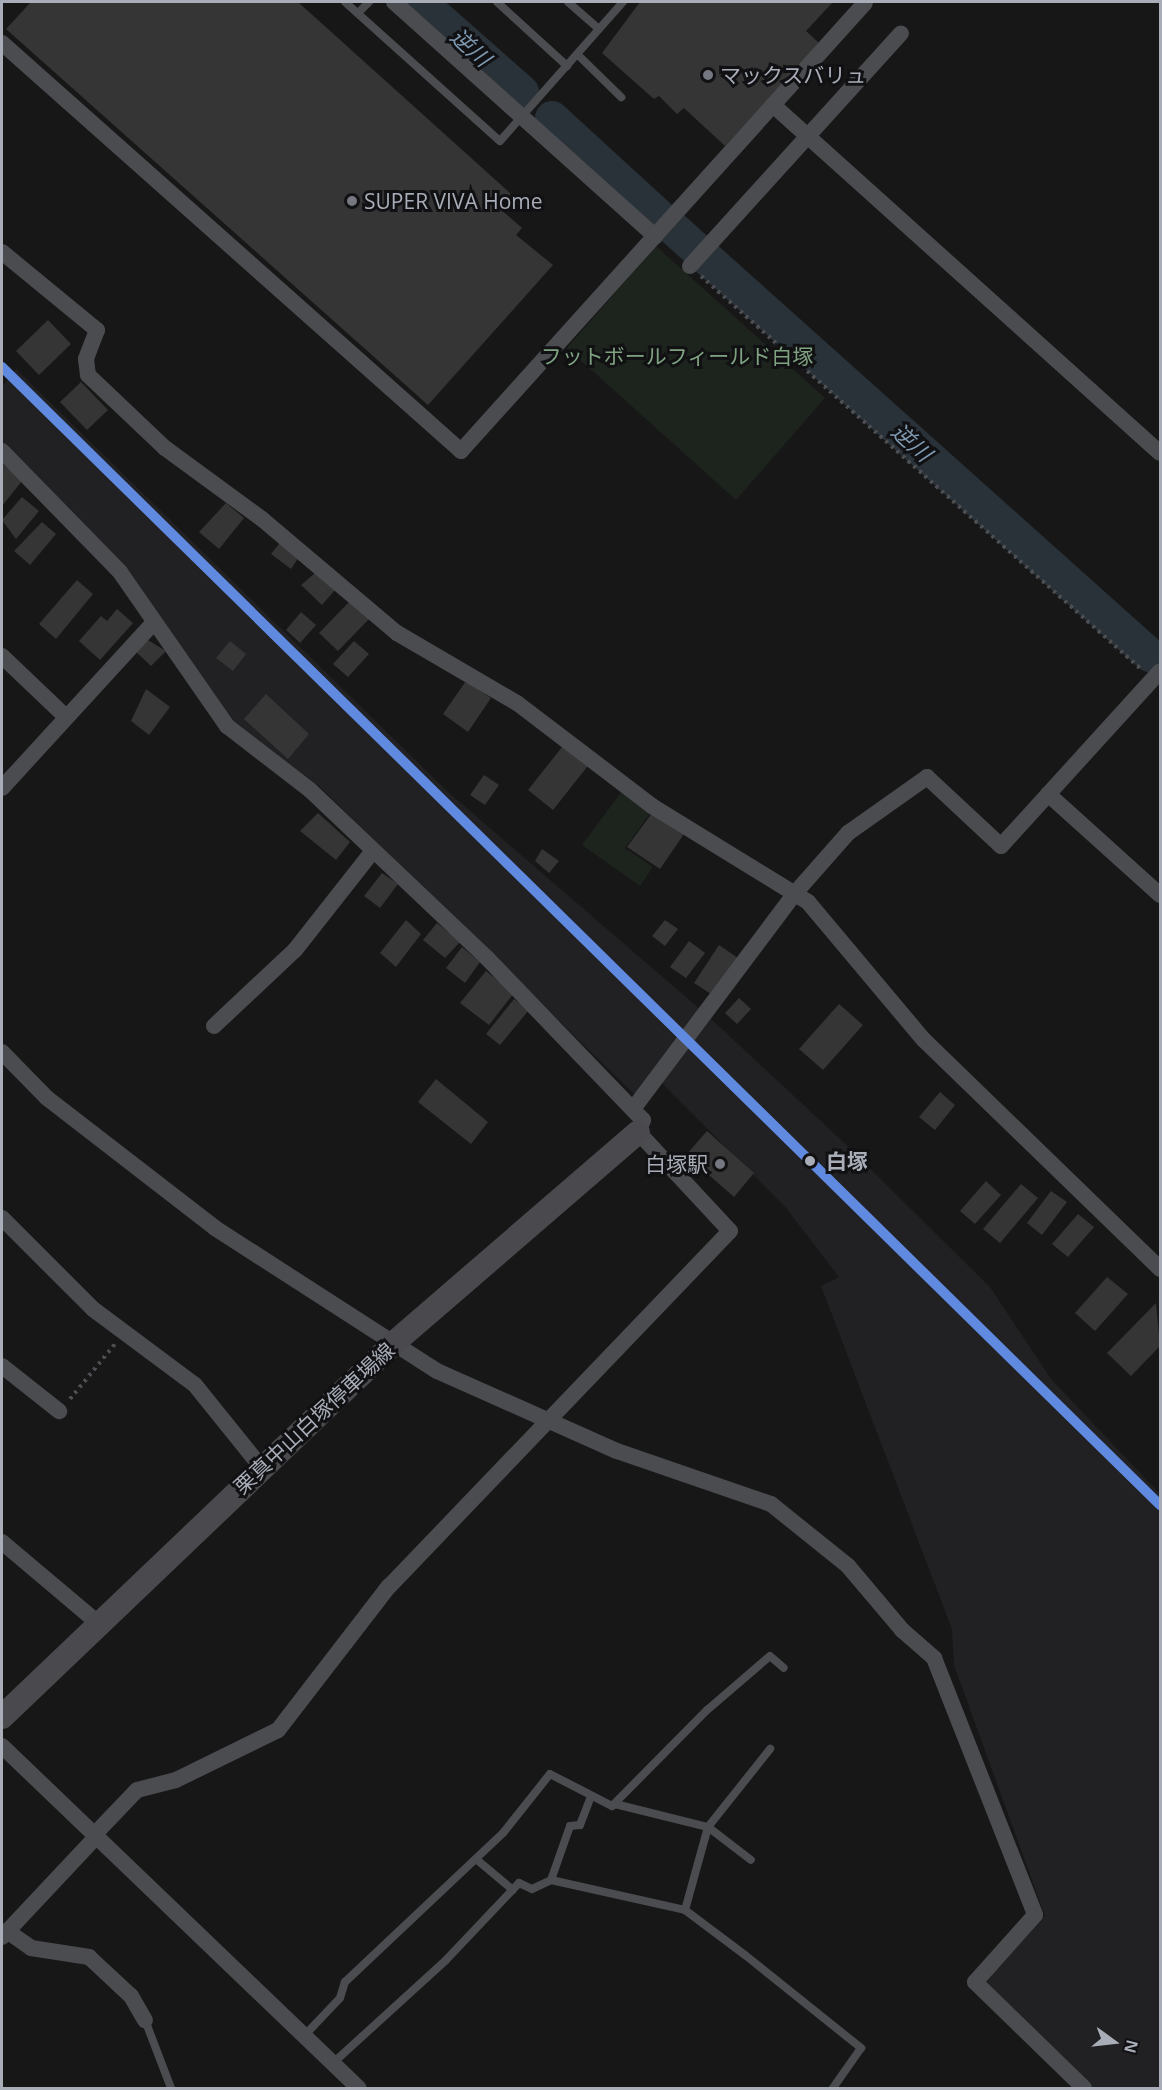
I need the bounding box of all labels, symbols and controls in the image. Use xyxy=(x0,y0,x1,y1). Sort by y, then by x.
water label: 逆川 xyxy=(446,22,496,72)
place label: マックスバリュ xyxy=(720,62,867,88)
marker: マックスバリュ xyxy=(701,68,715,82)
place label: SUPER VIVA Home xyxy=(364,188,543,214)
marker: SUPER VIVA Home xyxy=(345,194,359,208)
park label: フットボールフィールド白塚 xyxy=(541,343,813,369)
water label: 逆川 xyxy=(887,417,937,467)
place label: 白塚 xyxy=(826,1148,868,1174)
marker: 白塚 xyxy=(799,1150,821,1172)
place label: 白塚駅 xyxy=(645,1151,708,1177)
marker: 白塚駅 xyxy=(713,1157,727,1171)
street label: 栗真中山白塚停車場線 xyxy=(229,1337,399,1499)
north arrow xyxy=(1084,2012,1144,2072)
text: N xyxy=(1119,2038,1144,2056)

